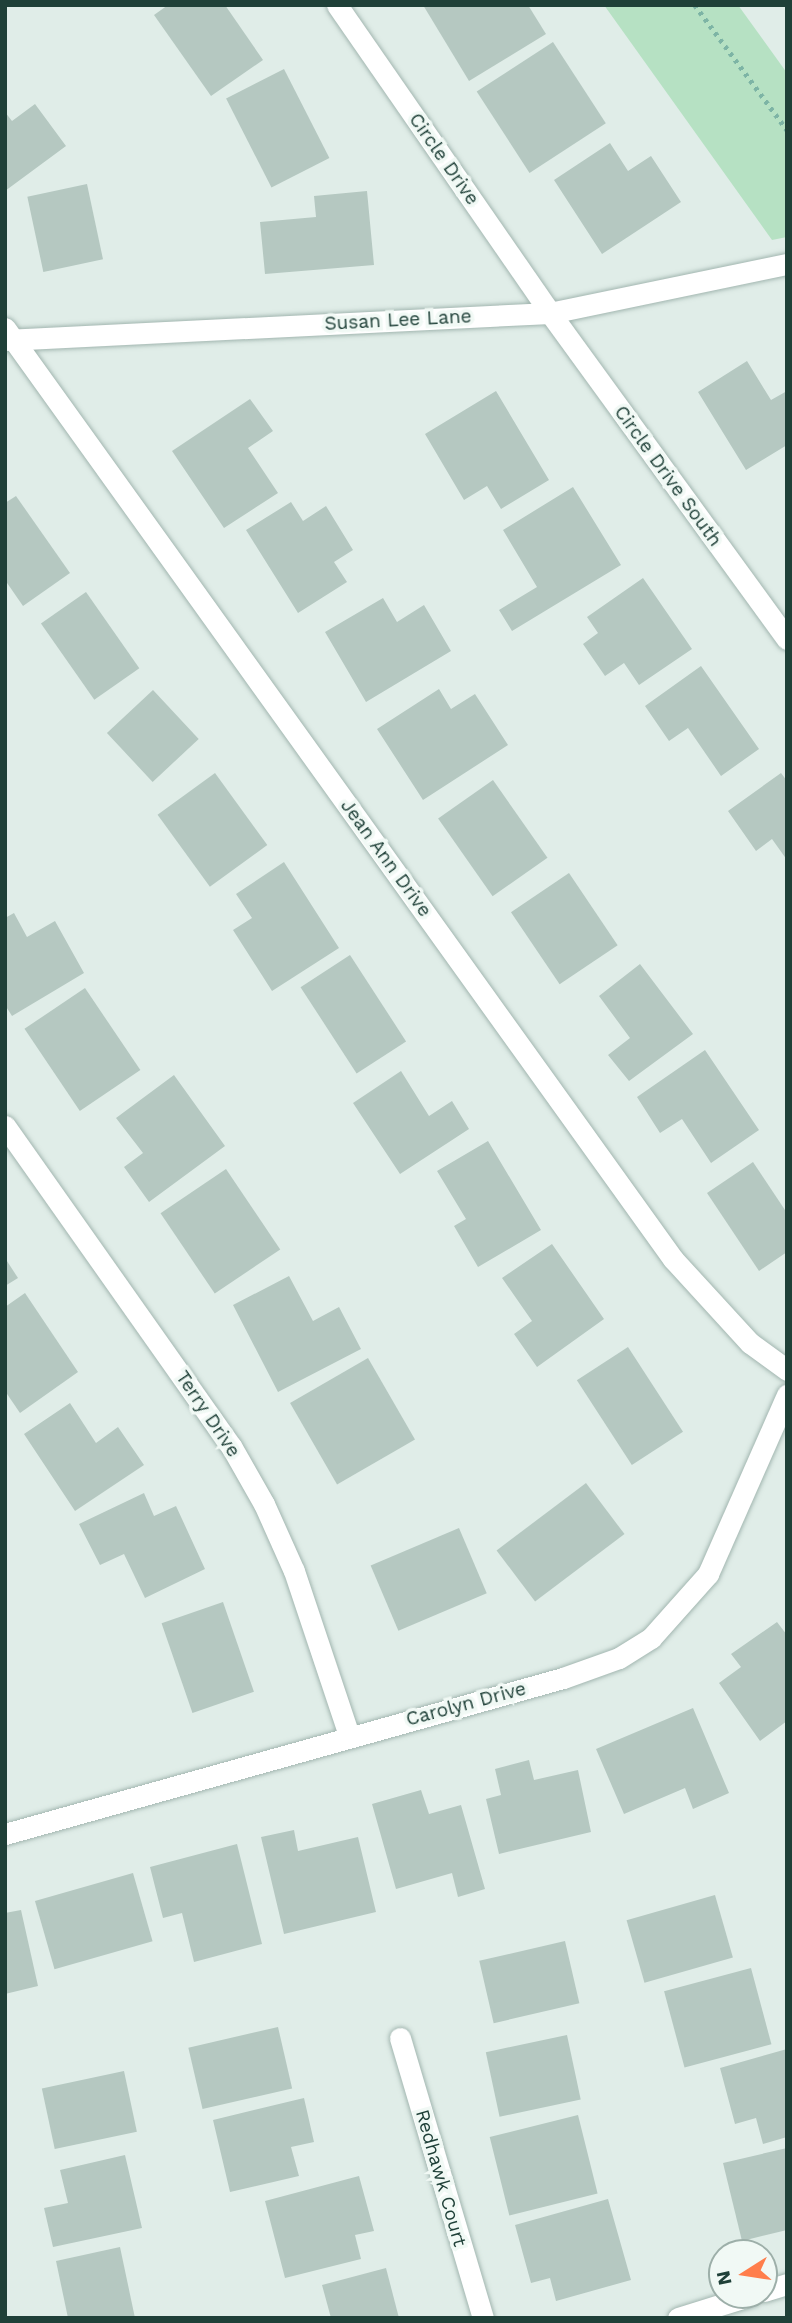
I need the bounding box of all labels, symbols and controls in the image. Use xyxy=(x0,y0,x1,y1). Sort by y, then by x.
street label: Circle Drive xyxy=(404,109,484,209)
street label: Susan Lee Lane xyxy=(324,305,472,335)
street label: Circle Drive South xyxy=(609,401,727,551)
street label: Jean Ann Drive xyxy=(336,795,436,921)
street label: Terry Drive xyxy=(171,1366,245,1462)
street label: Carolyn Drive xyxy=(404,1677,528,1731)
street label: Redhawk Court xyxy=(410,2107,472,2249)
north arrow xyxy=(708,2239,778,2309)
text: N xyxy=(711,2269,737,2287)

